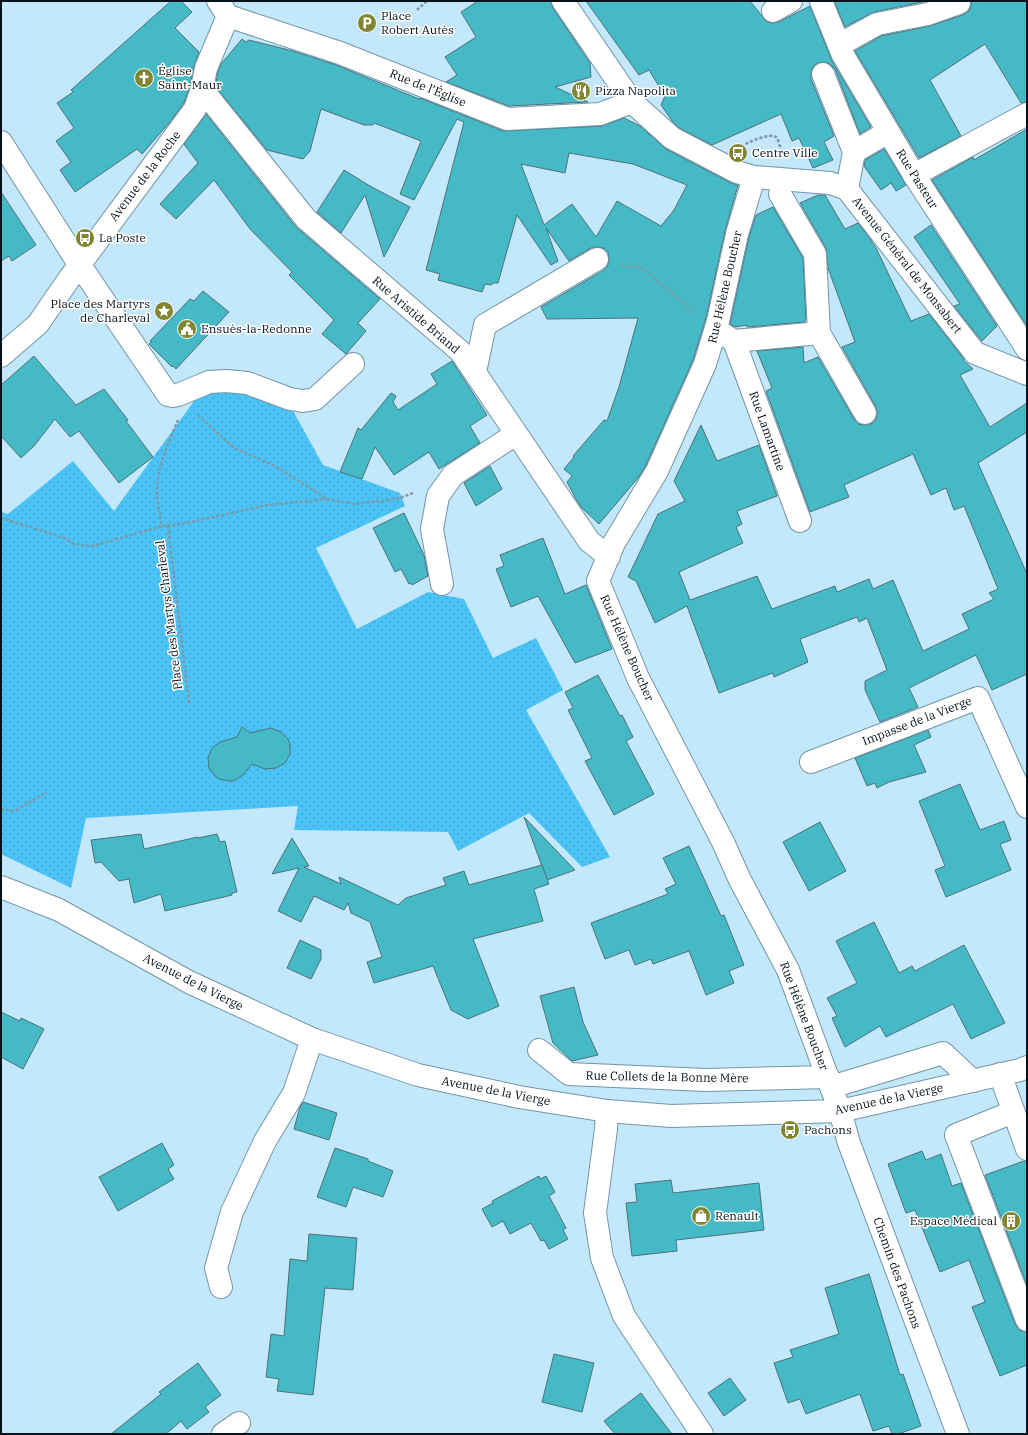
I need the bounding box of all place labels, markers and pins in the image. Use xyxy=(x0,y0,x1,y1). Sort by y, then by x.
place label: Place Robert Autès xyxy=(381,8,454,37)
parking icon: Place Robert Autès xyxy=(356,12,378,34)
place label: Église Saint-Maur xyxy=(158,63,222,92)
church icon: Église Saint-Maur xyxy=(133,67,155,89)
restaurant icon: Pizza Napolita xyxy=(570,80,592,102)
place label: Pizza Napolita xyxy=(595,83,676,98)
bus stop icon: Centre Ville xyxy=(727,142,749,164)
place label: Centre Ville xyxy=(752,145,818,160)
bus stop icon: La Poste xyxy=(74,227,96,249)
place label: La Poste xyxy=(99,230,146,245)
place label: Place des Martyrs de Charleval xyxy=(50,296,150,325)
place icon: Place des Martyrs de Charleval xyxy=(153,300,175,322)
public building icon: Ensuès-la-Redonne xyxy=(176,318,198,340)
place label: Ensuès-la-Redonne xyxy=(201,321,312,336)
bus stop icon: Pachons xyxy=(779,1119,801,1141)
place label: Pachons xyxy=(804,1122,852,1137)
shop icon: Renault xyxy=(690,1205,712,1227)
place label: Renault xyxy=(715,1208,759,1223)
building icon: Espace Médical xyxy=(1000,1210,1022,1232)
place label: Espace Médical xyxy=(910,1213,997,1228)

